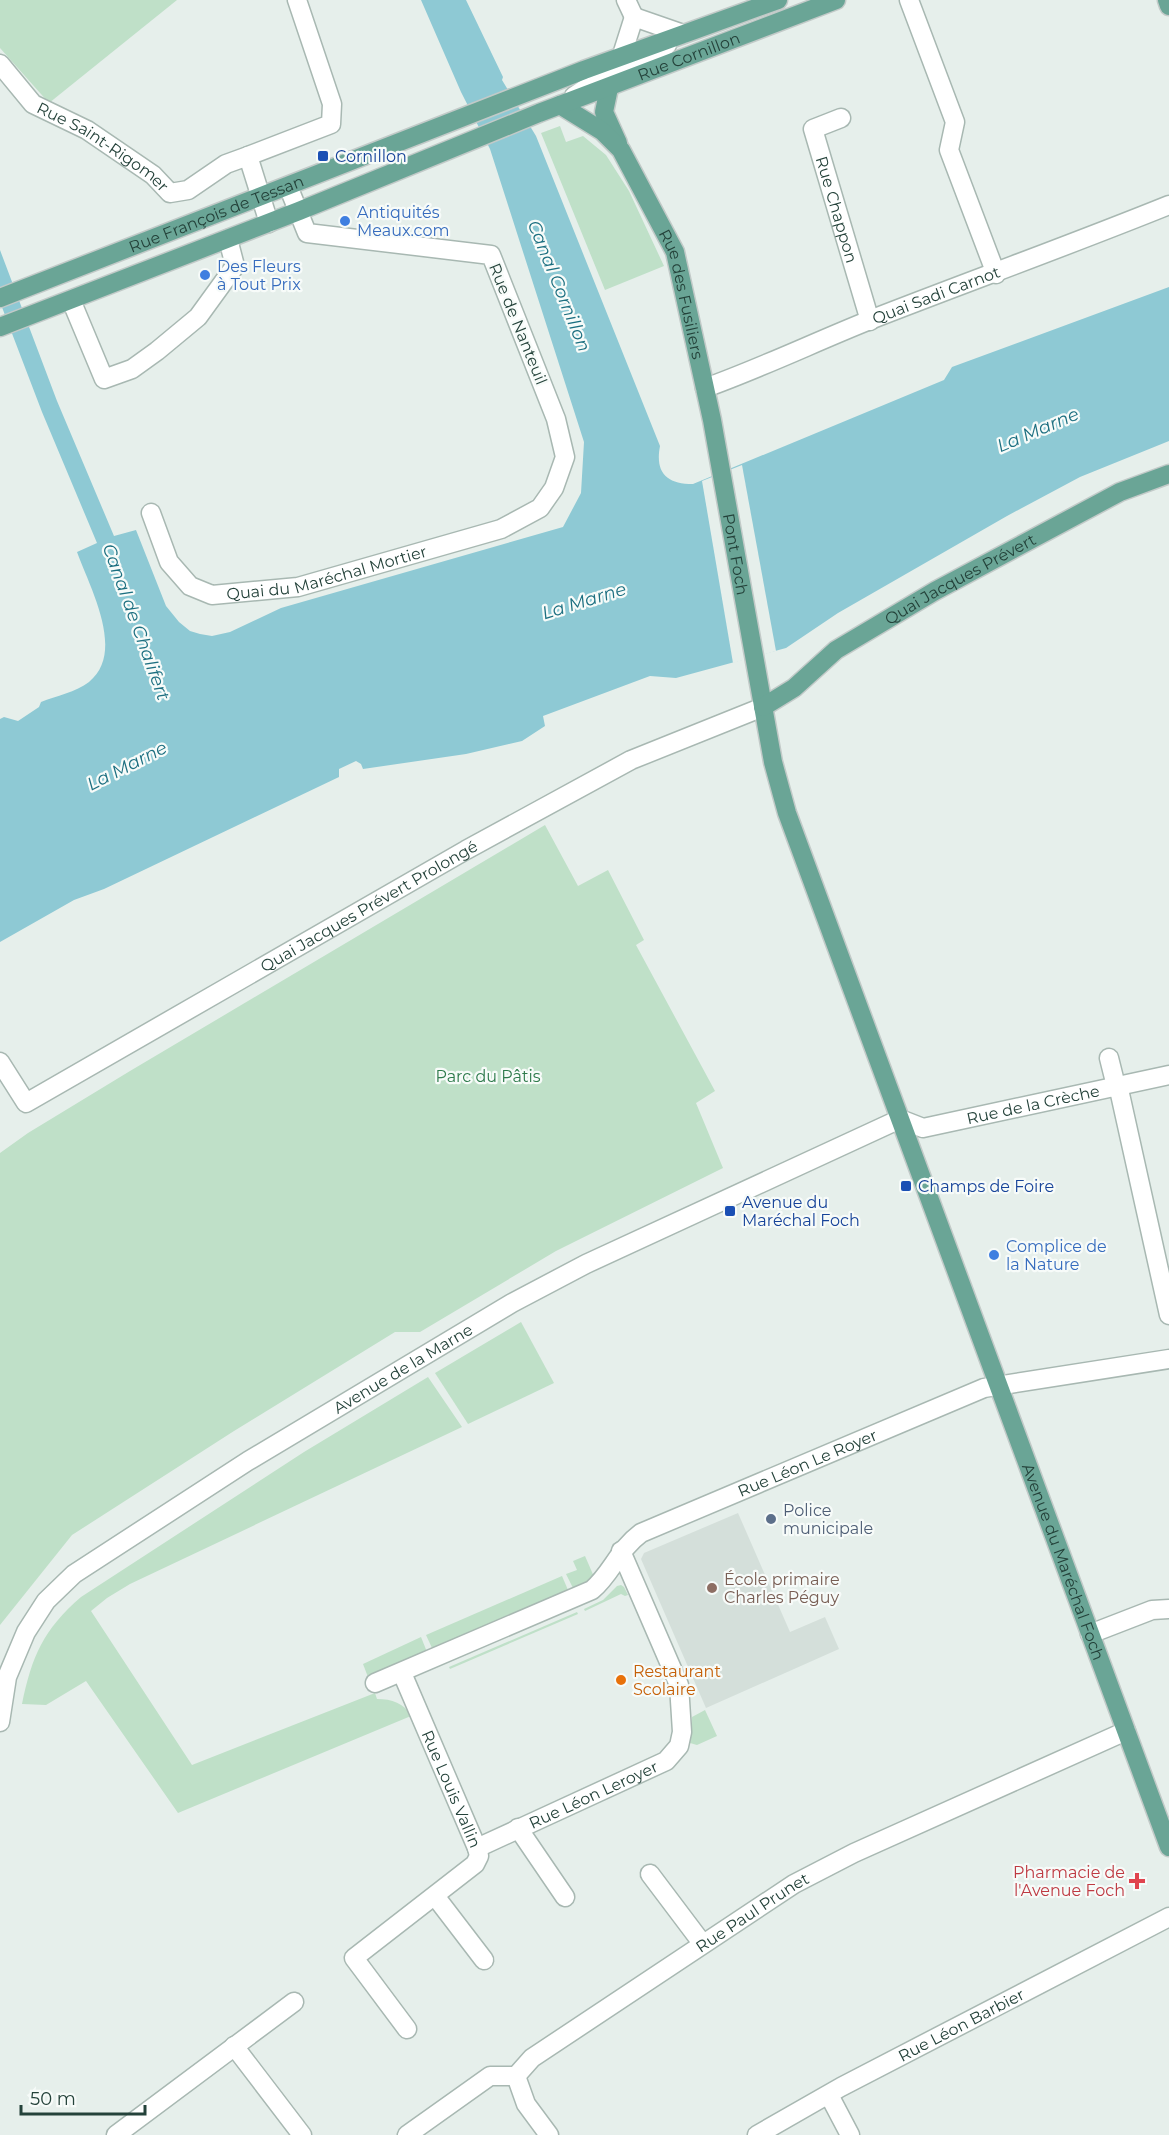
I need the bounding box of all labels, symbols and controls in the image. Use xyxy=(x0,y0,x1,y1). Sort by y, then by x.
street label: Rue Cornillon xyxy=(635,28,743,84)
street label: Rue Saint-Rigomer xyxy=(34,98,173,195)
place label: Cornillon xyxy=(335,147,407,166)
marker: Cornillon xyxy=(316,149,330,163)
street label: Rue Chappon xyxy=(812,154,862,265)
street label: Rue François de Tessan xyxy=(126,171,306,256)
place label: Antiquités Meaux.com xyxy=(357,203,449,240)
marker: Antiquités Meaux.com xyxy=(338,214,352,228)
water label: Canal Cornillon xyxy=(523,217,595,355)
street label: Rue des Fusiliers xyxy=(655,226,708,361)
place label: Des Fleurs à Tout Prix xyxy=(217,257,301,294)
street label: Rue de Nanteuil xyxy=(485,260,551,388)
street label: Quai Sadi Carnot xyxy=(869,262,1003,328)
marker: Des Fleurs à Tout Prix xyxy=(198,268,212,282)
water label: La Marne xyxy=(994,403,1082,457)
street label: Pont Foch xyxy=(719,512,753,596)
street label: Quai Jacques Prévert xyxy=(881,529,1039,628)
water label: Canal de Chalifert xyxy=(97,541,175,704)
street label: Quai du Maréchal Mortier xyxy=(226,541,429,603)
water label: La Marne xyxy=(539,578,629,624)
water label: La Marne xyxy=(83,736,171,796)
street label: Quai Jacques Prévert Prolongé xyxy=(257,836,481,976)
park label: Parc du Pâtis xyxy=(435,1067,541,1086)
street label: Rue de la Crèche xyxy=(965,1081,1101,1128)
place label: Champs de Foire xyxy=(918,1177,1054,1196)
marker: Champs de Foire xyxy=(899,1179,913,1193)
place label: Avenue du Maréchal Foch xyxy=(742,1193,860,1230)
marker: Avenue du Maréchal Foch xyxy=(723,1204,737,1218)
place label: Complice de la Nature xyxy=(1006,1237,1107,1274)
marker: Complice de la Nature xyxy=(987,1248,1001,1262)
street label: Avenue de la Marne xyxy=(330,1319,476,1417)
street label: Rue Léon Le Royer xyxy=(735,1425,880,1501)
street label: Avenue du Maréchal Foch xyxy=(1019,1461,1109,1663)
place label: Police municipale xyxy=(783,1501,873,1538)
marker: Police municipale xyxy=(764,1512,778,1526)
place label: École primaire Charles Péguy xyxy=(724,1570,840,1607)
marker: École primaire Charles Péguy xyxy=(705,1581,719,1595)
place label: Restaurant Scolaire xyxy=(633,1662,721,1699)
marker: Restaurant Scolaire xyxy=(614,1673,628,1687)
street label: Rue Louis Vallin xyxy=(418,1727,485,1851)
street label: Rue Léon Leroyer xyxy=(526,1757,661,1832)
place label: Pharmacie de l'Avenue Foch xyxy=(1013,1863,1125,1900)
street label: Rue Paul Prunet xyxy=(692,1868,812,1956)
marker: Pharmacie de l'Avenue Foch xyxy=(1130,1874,1144,1888)
street label: Rue Léon Barbier xyxy=(895,1984,1027,2065)
scale bar xyxy=(21,2078,146,2116)
text: 50 m xyxy=(30,2088,76,2110)

